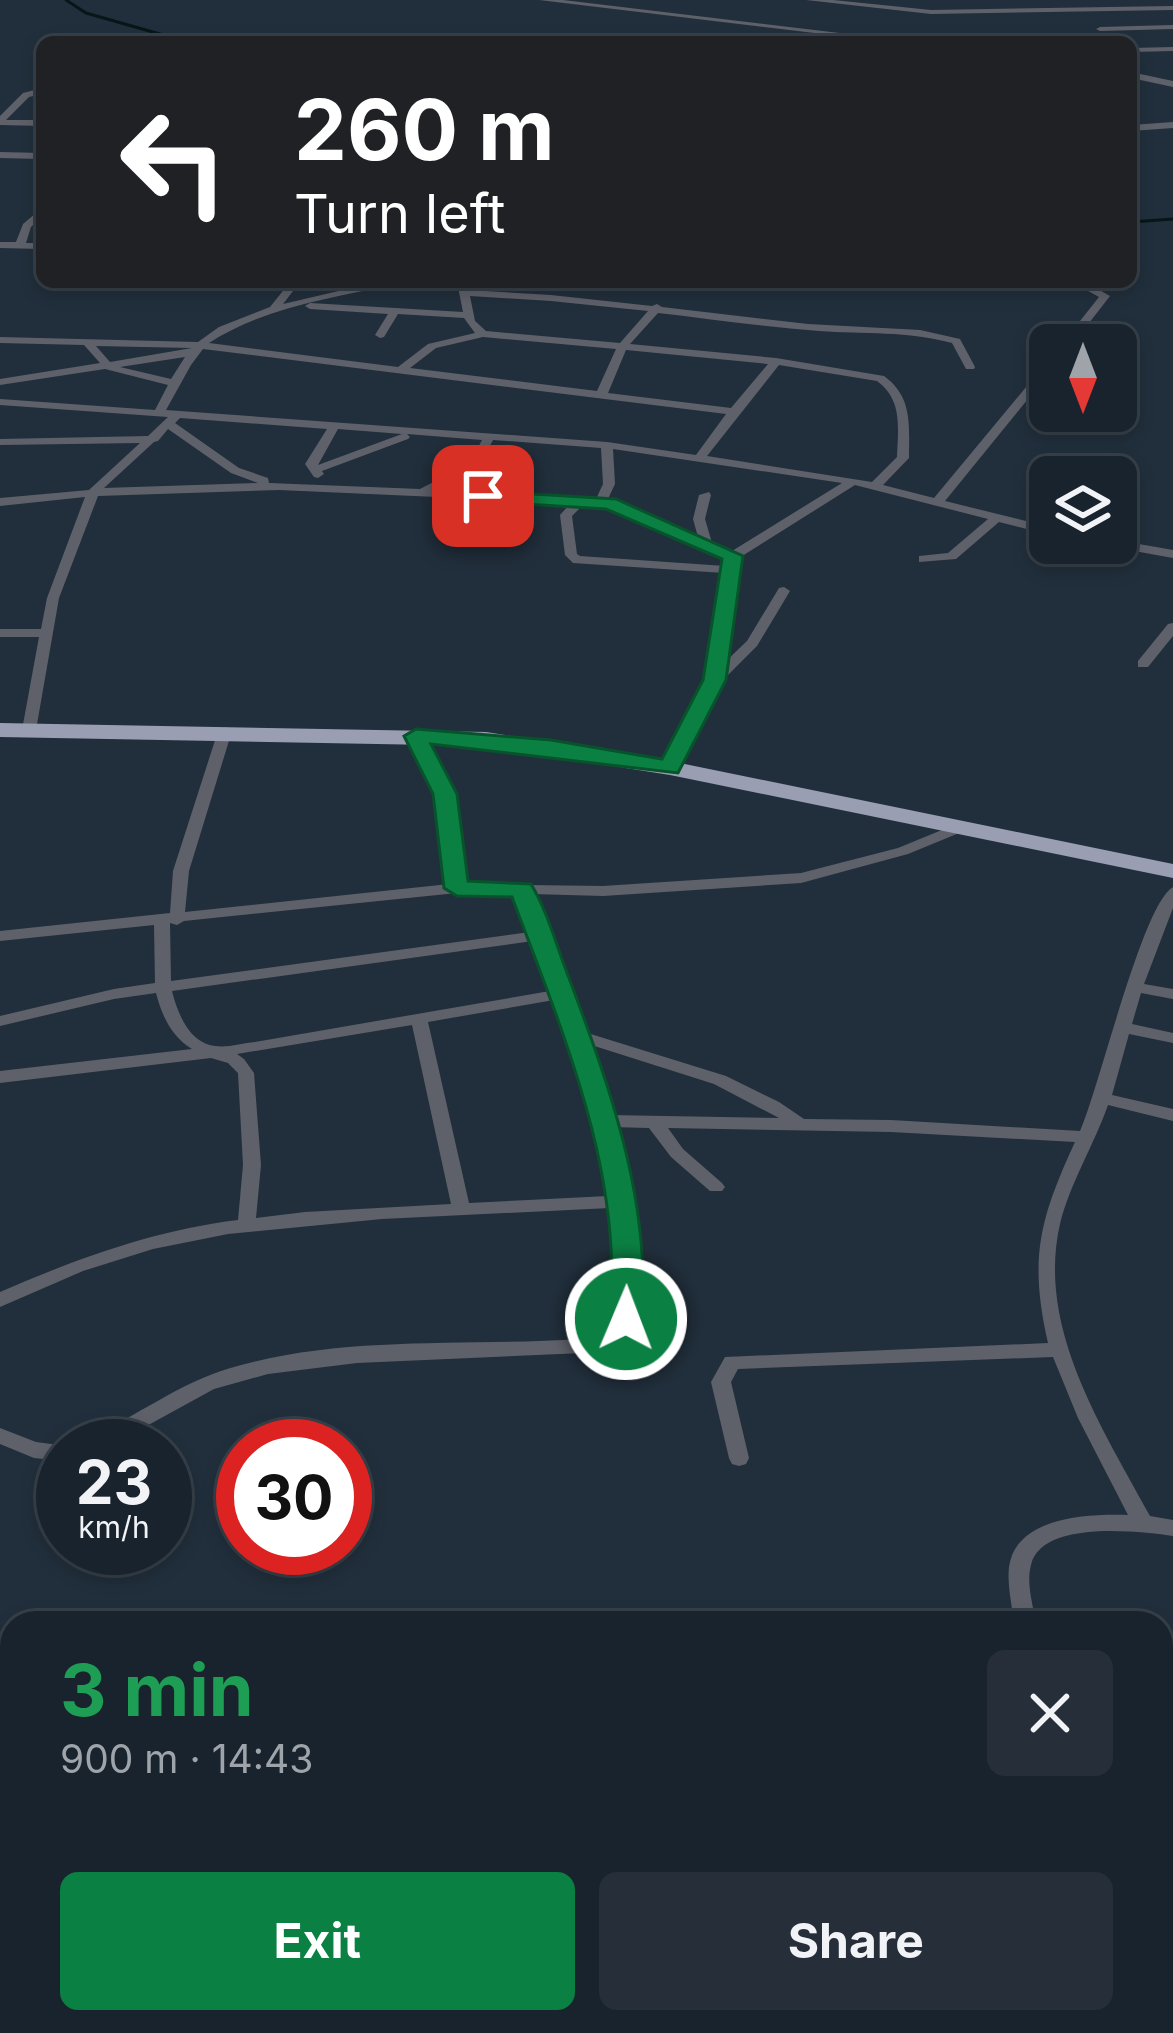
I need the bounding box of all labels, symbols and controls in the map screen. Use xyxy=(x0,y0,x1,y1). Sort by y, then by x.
text: 260 m xyxy=(294,79,555,180)
icon: left xyxy=(96,84,252,240)
text: Turn left xyxy=(294,181,505,246)
north arrow xyxy=(1029,324,1137,432)
map controls xyxy=(1029,324,1137,564)
pin xyxy=(432,445,534,547)
button: layers xyxy=(1029,456,1137,564)
icon: arrive xyxy=(450,463,516,529)
position arrow xyxy=(563,1256,689,1382)
speed limit sign: 30 xyxy=(216,1419,372,1575)
text: 23 xyxy=(76,1446,152,1518)
text: km/h xyxy=(78,1509,150,1545)
text: 3 min xyxy=(60,1646,254,1733)
button: close xyxy=(987,1650,1113,1776)
text: 900 m · 14:43 xyxy=(60,1735,313,1782)
button: Exit xyxy=(60,1872,575,2010)
button: Share xyxy=(599,1872,1113,2010)

